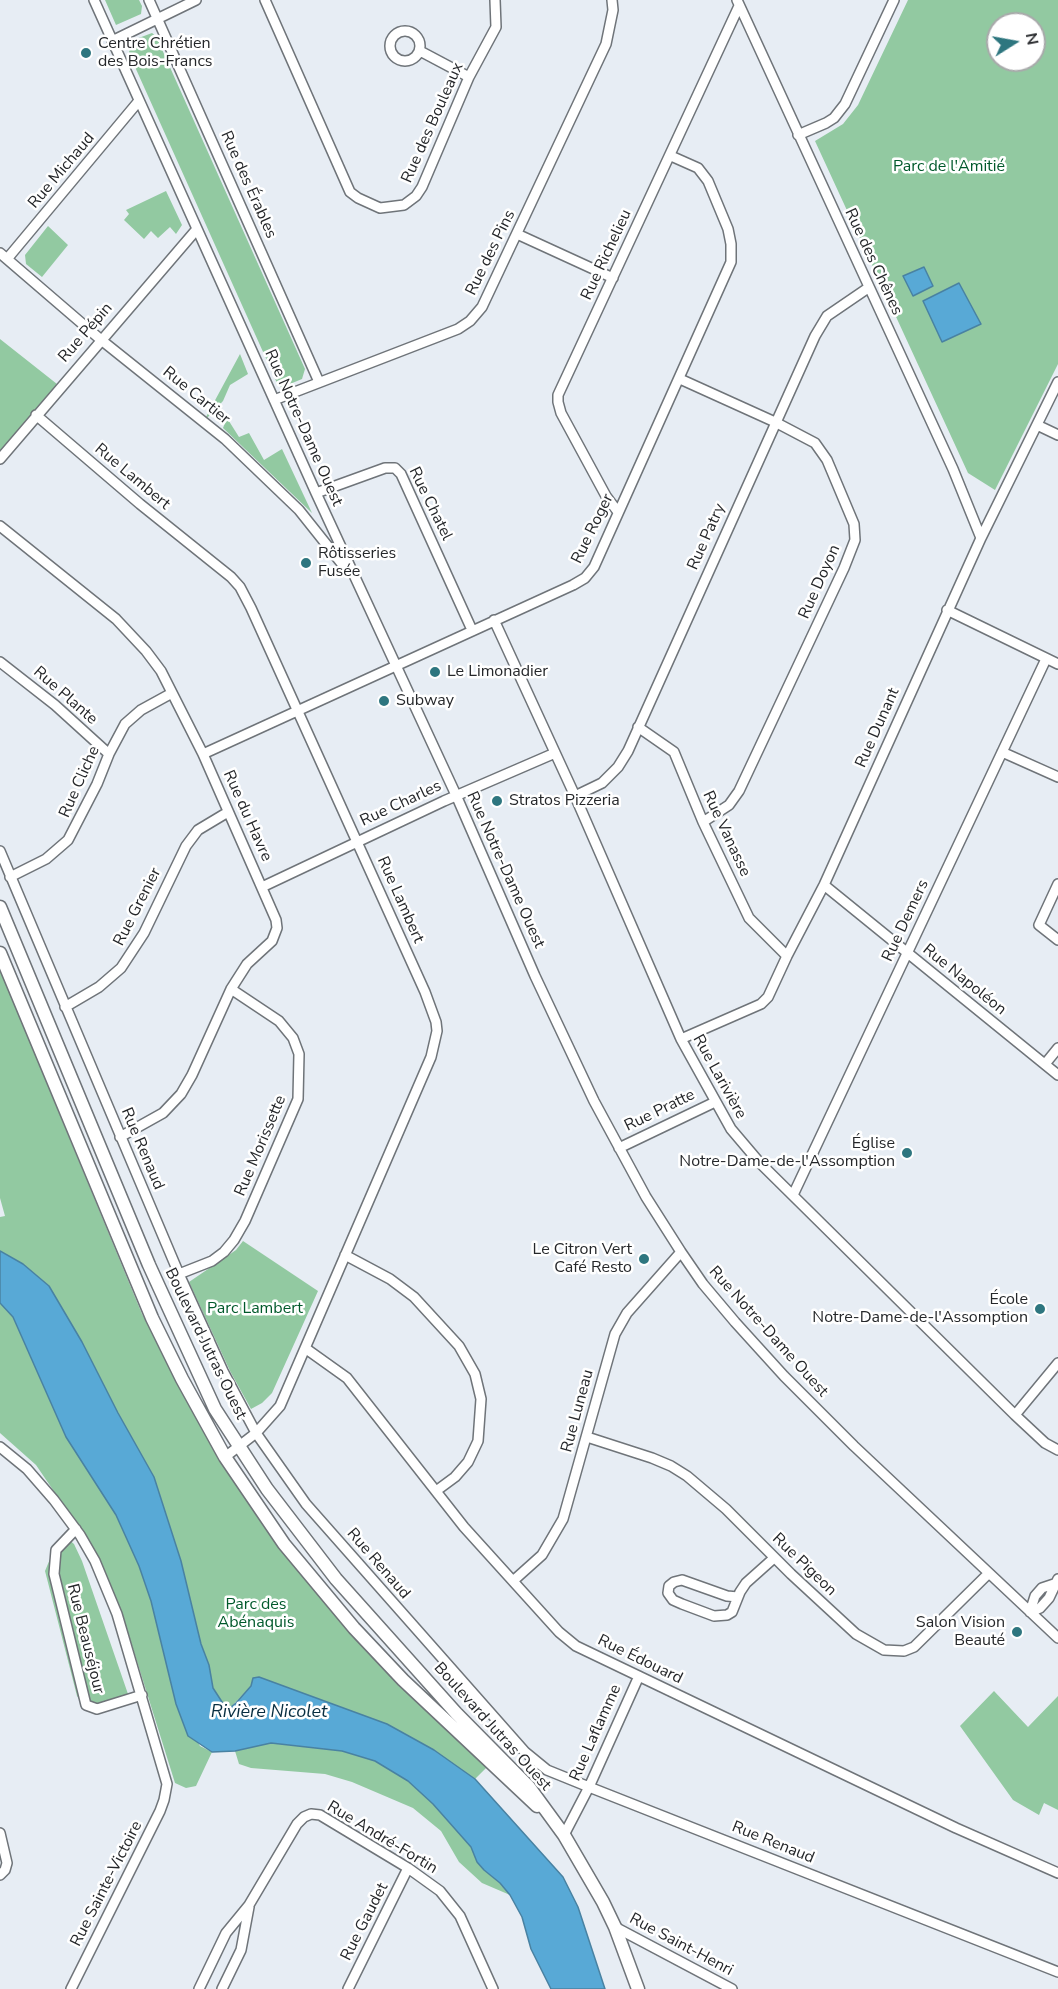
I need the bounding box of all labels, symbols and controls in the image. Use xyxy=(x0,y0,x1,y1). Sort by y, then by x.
north arrow xyxy=(986,12,1046,72)
text: N xyxy=(1020,31,1044,47)
place label: Centre Chrétien des Bois-Francs xyxy=(98,34,212,72)
marker: Centre Chrétien des Bois-Francs xyxy=(79,46,93,60)
street label: Rue des Bouleaux xyxy=(398,60,468,186)
street label: Rue des Érables xyxy=(216,128,280,242)
street label: Rue Michaud xyxy=(25,129,99,213)
park label: Parc de l'Amitié xyxy=(893,157,1005,177)
street label: Rue des Chênes xyxy=(840,206,906,318)
street label: Rue des Pins xyxy=(462,207,520,299)
street label: Rue Richelieu xyxy=(578,207,636,303)
street label: Rue Pépin xyxy=(55,299,117,367)
street label: Rue Notre-Dame Ouest xyxy=(260,347,346,509)
street label: Rue Cartier xyxy=(158,363,234,429)
street label: Rue Lambert xyxy=(90,440,174,514)
street label: Rue Chatel xyxy=(404,464,456,544)
street label: Rue Roger xyxy=(568,491,618,567)
street label: Rue Patry xyxy=(684,501,730,573)
street label: Rue Doyon xyxy=(795,542,845,622)
place label: Rôtisseries Fusée xyxy=(318,544,396,582)
marker: Rôtisseries Fusée xyxy=(299,556,313,570)
place label: Le Limonadier xyxy=(447,662,548,682)
street label: Rue Plante xyxy=(29,663,101,729)
marker: Le Limonadier xyxy=(428,665,442,679)
street label: Rue Dunant xyxy=(852,685,904,771)
place label: Subway xyxy=(396,691,454,711)
marker: Subway xyxy=(377,694,391,708)
street label: Rue Cliche xyxy=(56,743,104,821)
street label: Rue du Havre xyxy=(218,767,276,865)
street label: Rue Charles xyxy=(357,777,445,831)
street label: Rue Vanasse xyxy=(698,788,754,880)
street label: Rue Notre-Dame Ouest xyxy=(462,789,548,951)
place label: Stratos Pizzeria xyxy=(509,791,620,811)
marker: Stratos Pizzeria xyxy=(490,794,504,808)
street label: Rue Lambert xyxy=(372,854,428,946)
street label: Rue Grenier xyxy=(110,865,166,949)
street label: Rue Demers xyxy=(879,877,933,965)
street label: Rue Napoléon xyxy=(918,940,1010,1020)
street label: Rue Larivière xyxy=(688,1031,750,1123)
street label: Rue Pratte xyxy=(622,1086,698,1136)
street label: Rue Morissette xyxy=(231,1093,291,1199)
street label: Rue Renaud xyxy=(116,1105,168,1193)
place label: Église Notre-Dame-de-l'Assomption xyxy=(679,1134,895,1172)
marker: Église Notre-Dame-de-l'Assomption xyxy=(900,1146,914,1160)
place label: Le Citron Vert Café Resto xyxy=(533,1240,632,1278)
marker: Le Citron Vert Café Resto xyxy=(637,1252,651,1266)
street label: Rue Notre-Dame Ouest xyxy=(704,1263,832,1401)
street label: Boulevard Jutras Ouest xyxy=(160,1265,250,1423)
place label: École Notre-Dame-de-l'Assomption xyxy=(812,1290,1028,1328)
park label: Parc Lambert xyxy=(207,1299,303,1319)
marker: École Notre-Dame-de-l'Assomption xyxy=(1033,1302,1047,1316)
street label: Rue Luneau xyxy=(558,1368,598,1454)
street label: Rue Renaud xyxy=(342,1525,414,1603)
street label: Rue Pigeon xyxy=(768,1530,840,1600)
street label: Rue Beauséjour xyxy=(62,1582,108,1696)
park label: Parc des Abénaquis xyxy=(218,1595,294,1633)
place label: Salon Vision Beauté xyxy=(916,1613,1005,1651)
marker: Salon Vision Beauté xyxy=(1010,1625,1024,1639)
street label: Rue Édouard xyxy=(594,1631,686,1689)
street label: Boulevard Jutras Ouest xyxy=(429,1659,555,1795)
street label: Rue Laflamme xyxy=(566,1682,626,1784)
water label: Rivière Nicolet xyxy=(211,1702,327,1724)
street label: Rue André-Fortin xyxy=(323,1797,441,1879)
street label: Rue Sainte-Victoire xyxy=(67,1818,147,1950)
street label: Rue Renaud xyxy=(729,1818,817,1868)
street label: Rue Gaudet xyxy=(337,1880,393,1964)
street label: Rue Saint-Henri xyxy=(626,1910,736,1980)

